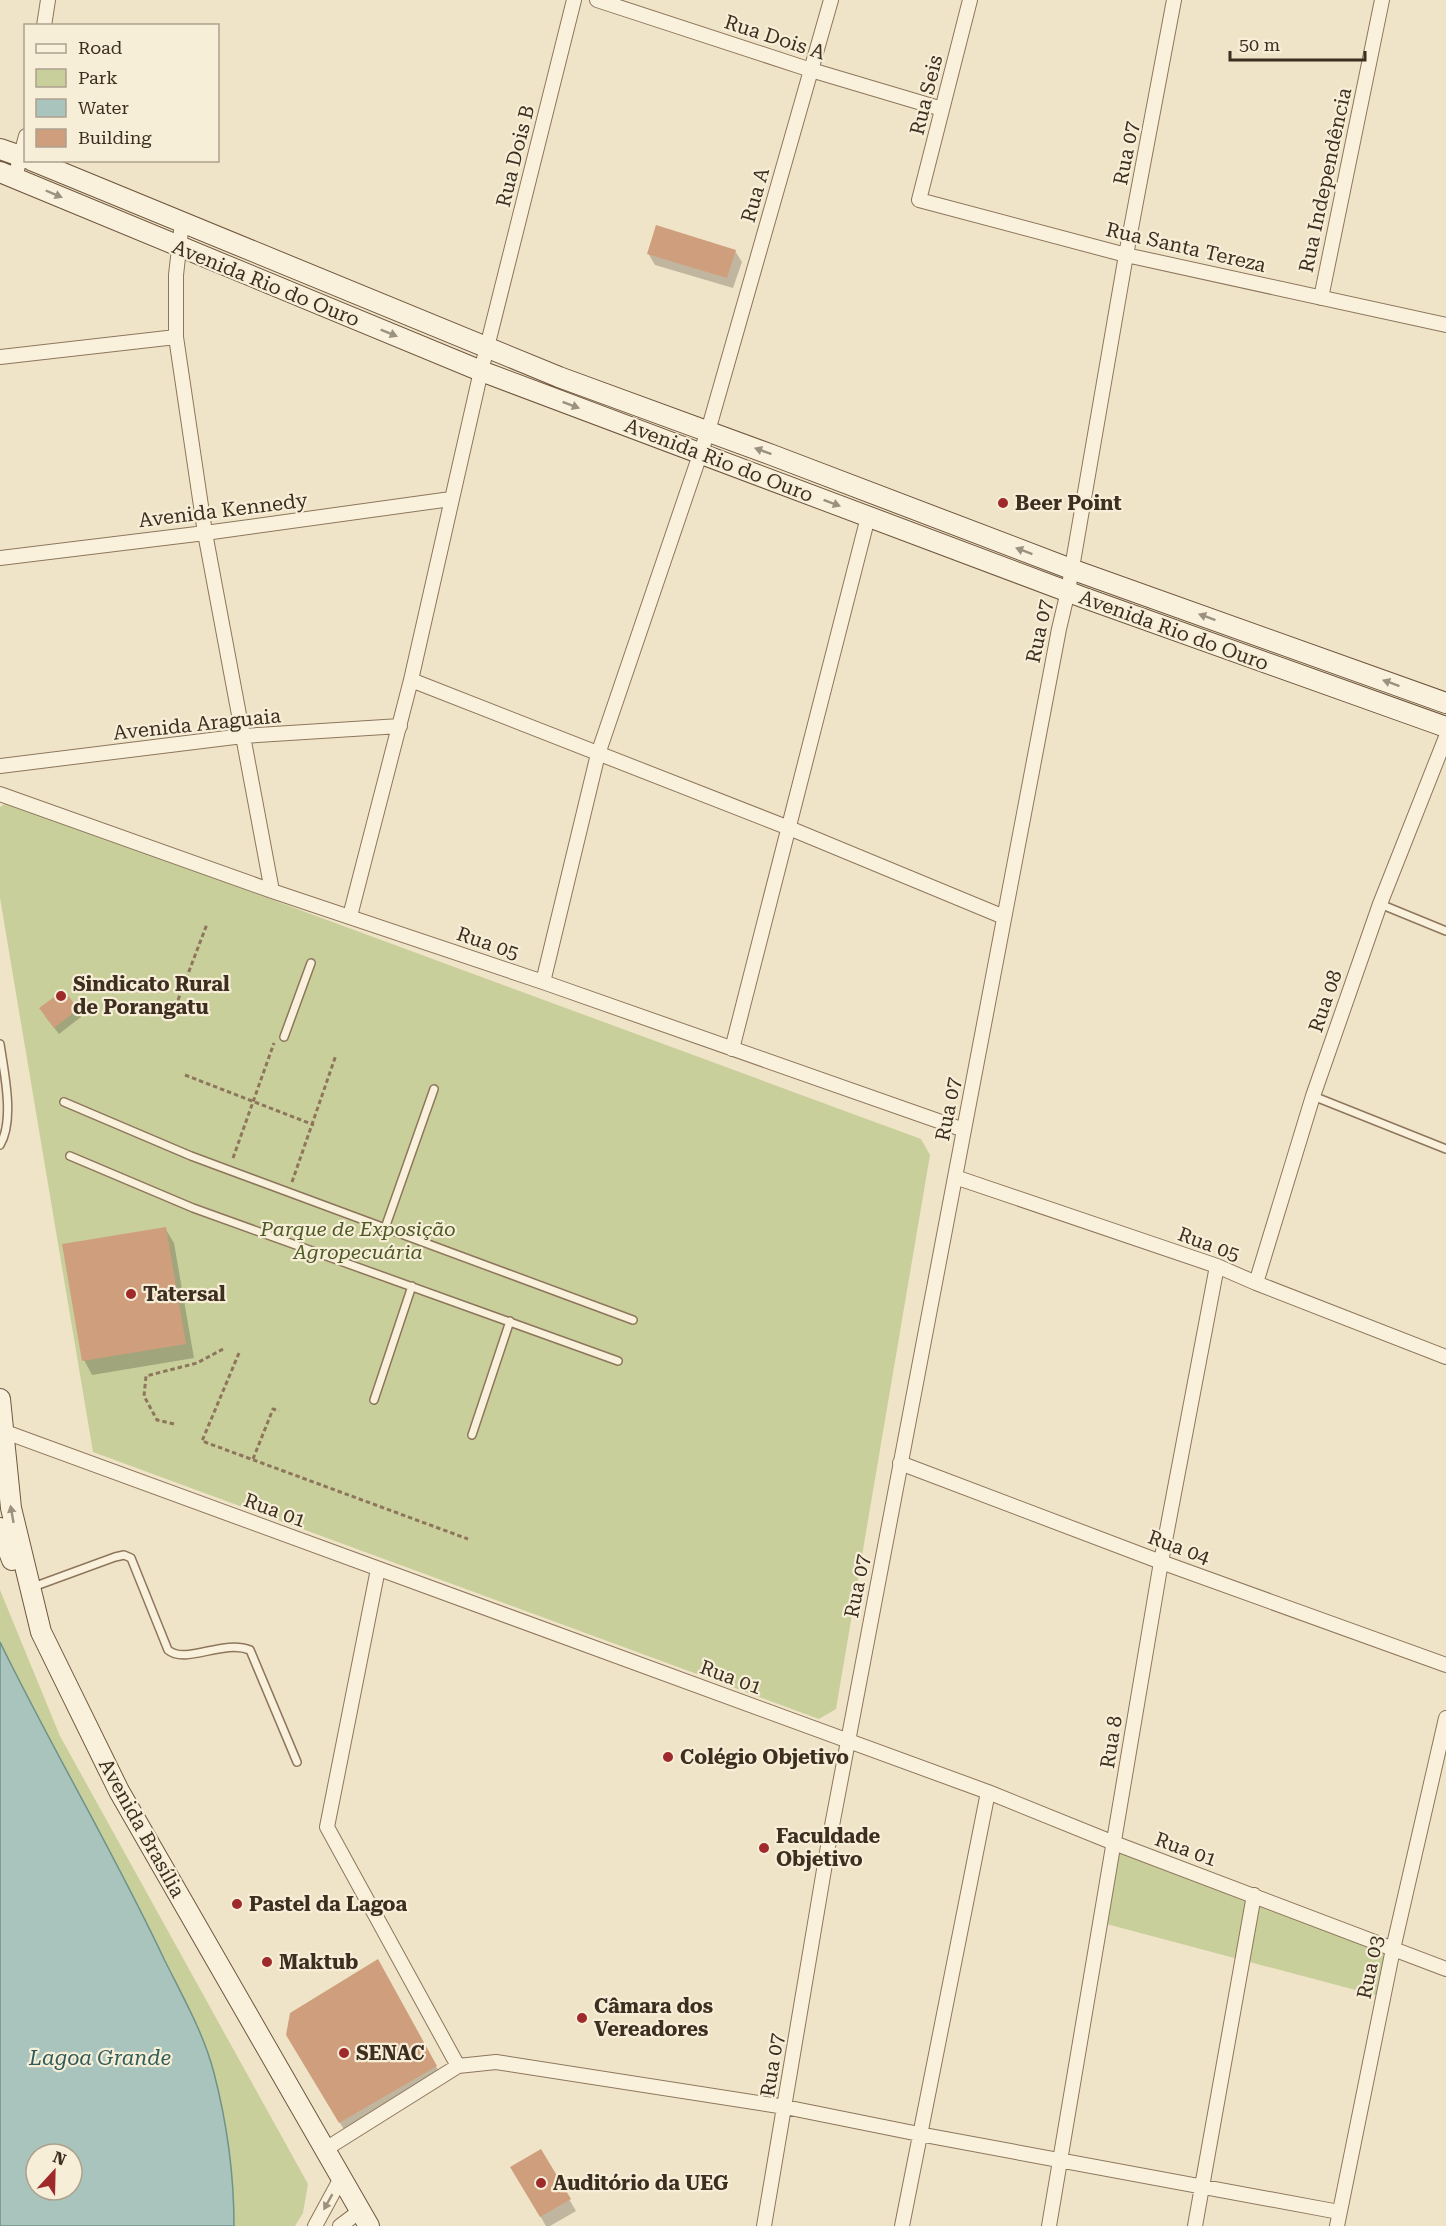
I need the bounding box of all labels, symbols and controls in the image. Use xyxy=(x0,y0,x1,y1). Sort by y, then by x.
street label: Rua Dois A xyxy=(721,9,829,65)
legend xyxy=(24,24,219,162)
scale bar xyxy=(1230,24,1365,62)
text: 50 m xyxy=(1239,34,1280,55)
text: Road xyxy=(78,37,123,58)
street label: Rua Seis xyxy=(904,53,948,137)
text: Park xyxy=(78,67,118,88)
street label: Rua Independência xyxy=(1294,85,1356,275)
text: Water xyxy=(78,97,129,118)
street label: Rua Dois B xyxy=(491,103,539,209)
street label: Rua 07 xyxy=(1108,119,1144,187)
text: Building xyxy=(78,127,152,148)
street label: Rua A xyxy=(736,165,774,225)
one-way arrow xyxy=(45,190,63,199)
street label: Rua Santa Tereza xyxy=(1104,217,1269,277)
street label: Avenida Rio do Ouro xyxy=(169,234,363,332)
one-way arrow xyxy=(381,328,399,338)
one-way arrow xyxy=(562,400,580,410)
street label: Avenida Rio do Ouro xyxy=(621,413,817,507)
one-way arrow xyxy=(754,446,772,456)
street label: Avenida Kennedy xyxy=(137,488,309,532)
place label: Beer Point xyxy=(1015,491,1122,515)
marker: Beer Point xyxy=(996,496,1010,510)
one-way arrow xyxy=(823,499,841,508)
one-way arrow xyxy=(1015,545,1033,555)
street label: Avenida Rio do Ouro xyxy=(1076,585,1272,675)
street label: Rua 07 xyxy=(1021,597,1057,665)
one-way arrow xyxy=(1198,612,1216,622)
one-way arrow xyxy=(1382,678,1400,688)
street label: Avenida Araguaia xyxy=(112,703,282,745)
street label: Rua 05 xyxy=(454,921,522,965)
street label: Rua 08 xyxy=(1303,967,1347,1035)
place label: Sindicato Rural de Porangatu xyxy=(73,972,230,1019)
marker: Sindicato Rural de Porangatu xyxy=(54,989,68,1003)
street label: Rua 07 xyxy=(930,1075,966,1143)
park label: Parque de Exposição Agropecuária xyxy=(259,1217,456,1264)
street label: Rua 05 xyxy=(1175,1222,1243,1266)
place label: Tatersal xyxy=(143,1282,226,1306)
marker: Tatersal xyxy=(124,1287,138,1301)
street label: Rua 01 xyxy=(241,1488,309,1532)
one-way arrow xyxy=(8,1504,17,1523)
street label: Rua 04 xyxy=(1145,1525,1214,1570)
street label: Rua 07 xyxy=(839,1552,875,1620)
street label: Rua 01 xyxy=(697,1655,765,1699)
street label: Rua 8 xyxy=(1095,1714,1127,1770)
place label: Colégio Objetivo xyxy=(680,1745,849,1769)
marker: Colégio Objetivo xyxy=(661,1750,675,1764)
street label: Avenida Brasília xyxy=(94,1754,190,1902)
place label: Faculdade Objetivo xyxy=(776,1824,881,1871)
street label: Rua 01 xyxy=(1152,1827,1220,1871)
marker: Faculdade Objetivo xyxy=(757,1841,771,1855)
place label: Pastel da Lagoa xyxy=(249,1892,407,1916)
marker: Pastel da Lagoa xyxy=(230,1897,244,1911)
street label: Rua 03 xyxy=(1352,1933,1388,2001)
place label: Maktub xyxy=(279,1950,359,1974)
marker: Maktub xyxy=(260,1955,274,1969)
place label: Câmara dos Vereadores xyxy=(594,1994,713,2041)
marker: Câmara dos Vereadores xyxy=(575,2011,589,2025)
street label: Rua 07 xyxy=(755,2031,789,2099)
place label: SENAC xyxy=(356,2041,425,2065)
water label: Lagoa Grande xyxy=(28,2046,171,2070)
marker: SENAC xyxy=(337,2046,351,2060)
north arrow xyxy=(24,2142,84,2202)
text: N xyxy=(50,2147,69,2170)
place label: Auditório da UEG xyxy=(553,2171,729,2195)
marker: Auditório da UEG xyxy=(534,2176,548,2190)
one-way arrow xyxy=(323,2194,333,2211)

